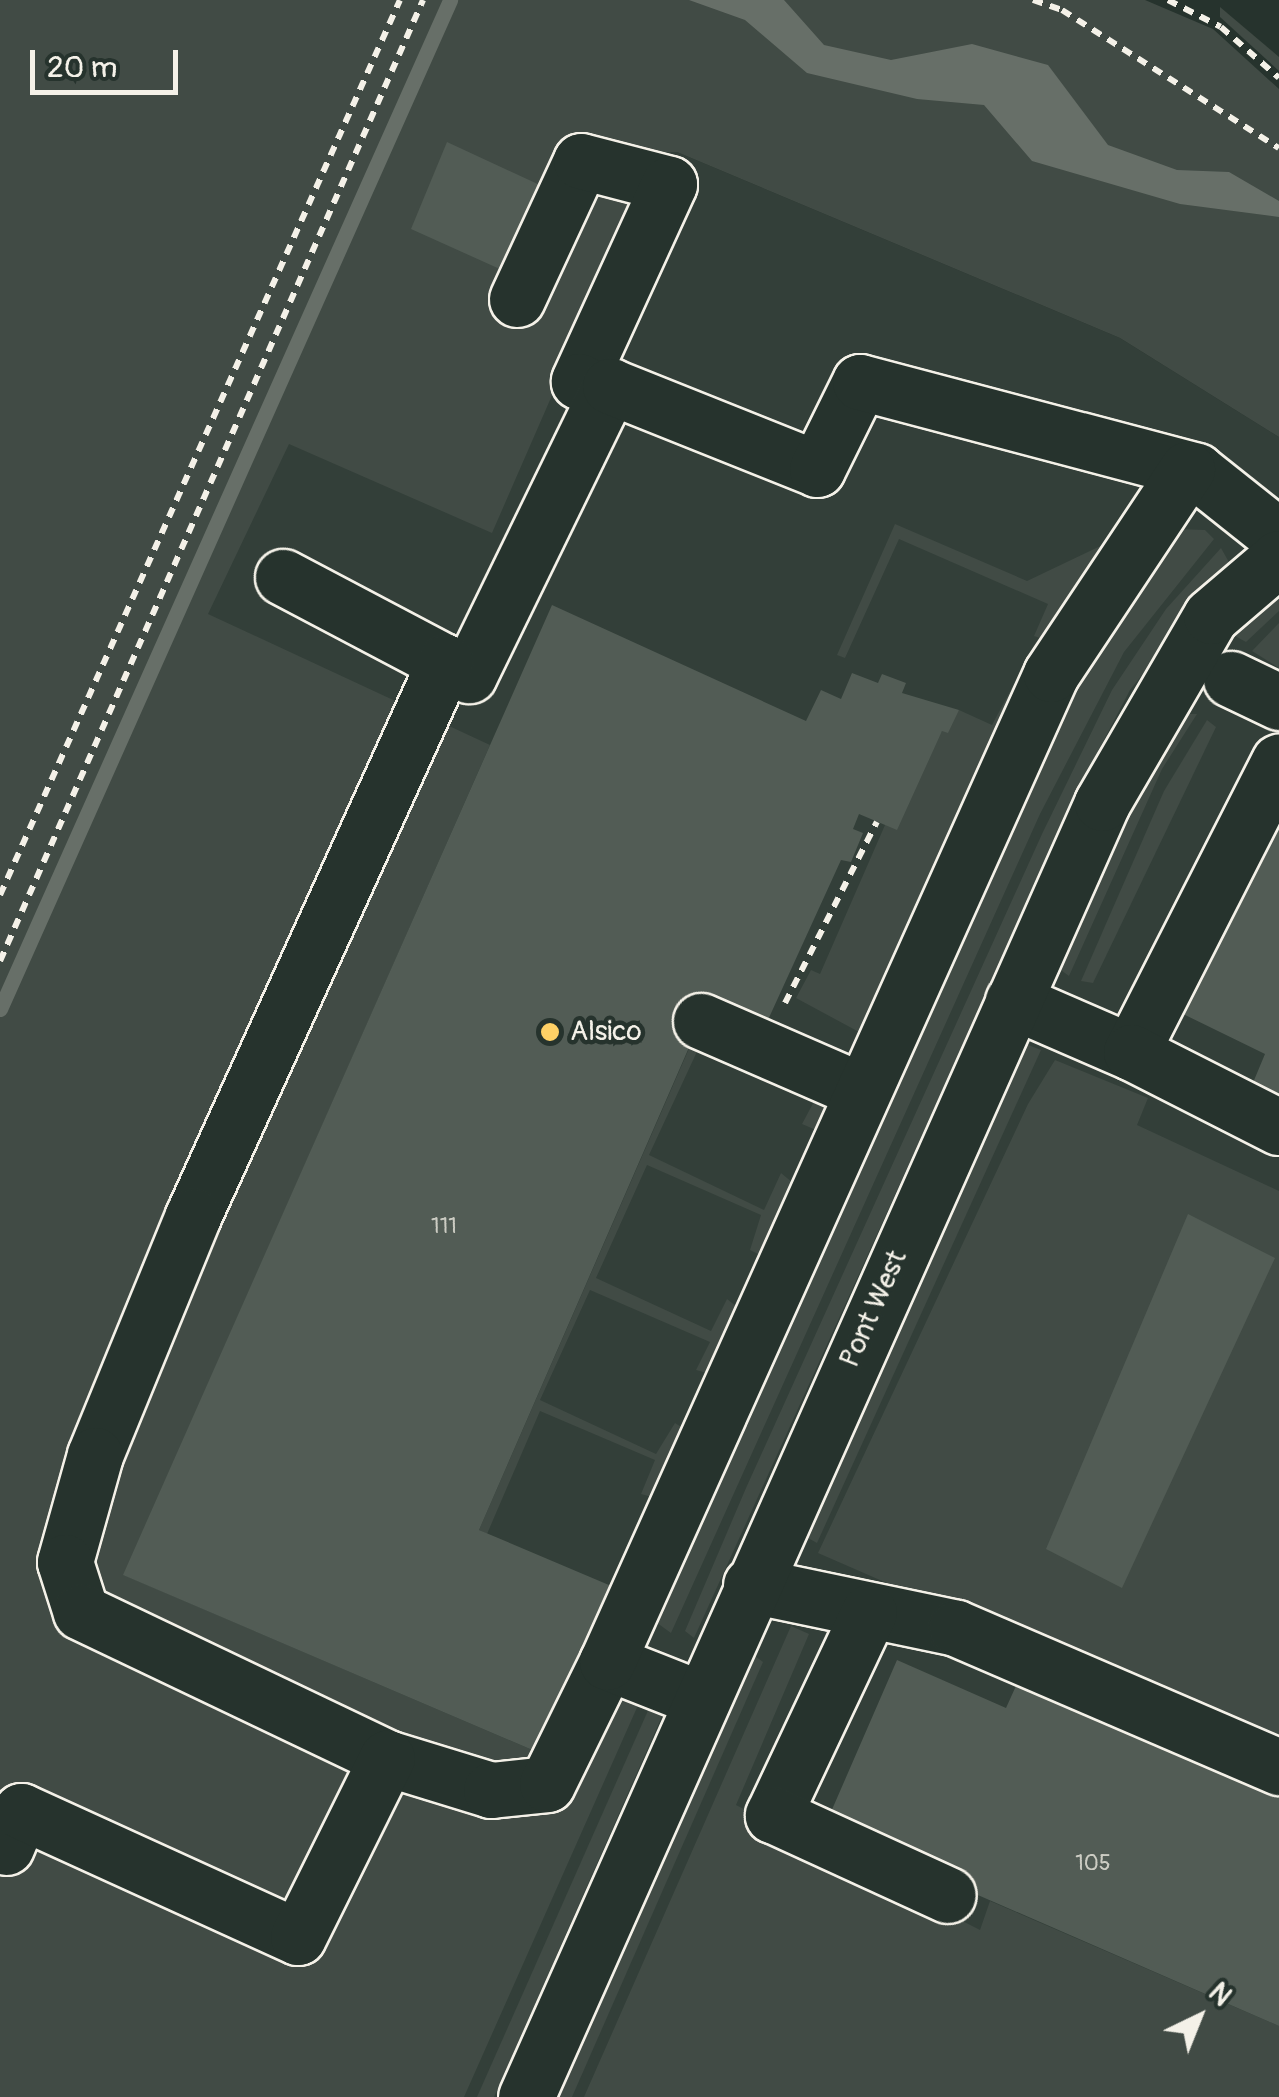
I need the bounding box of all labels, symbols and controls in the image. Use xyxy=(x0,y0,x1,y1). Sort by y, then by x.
scale bar xyxy=(35,30,182,92)
text: 20 m xyxy=(47,49,117,86)
place label: Alsico xyxy=(570,1015,642,1049)
marker: Alsico xyxy=(539,1021,561,1043)
house number: 111 xyxy=(431,1214,457,1240)
street label: Pont West xyxy=(833,1245,915,1373)
house number: 105 xyxy=(1075,1851,1111,1877)
north arrow xyxy=(1149,1967,1249,2067)
text: N xyxy=(1201,1975,1239,2014)

